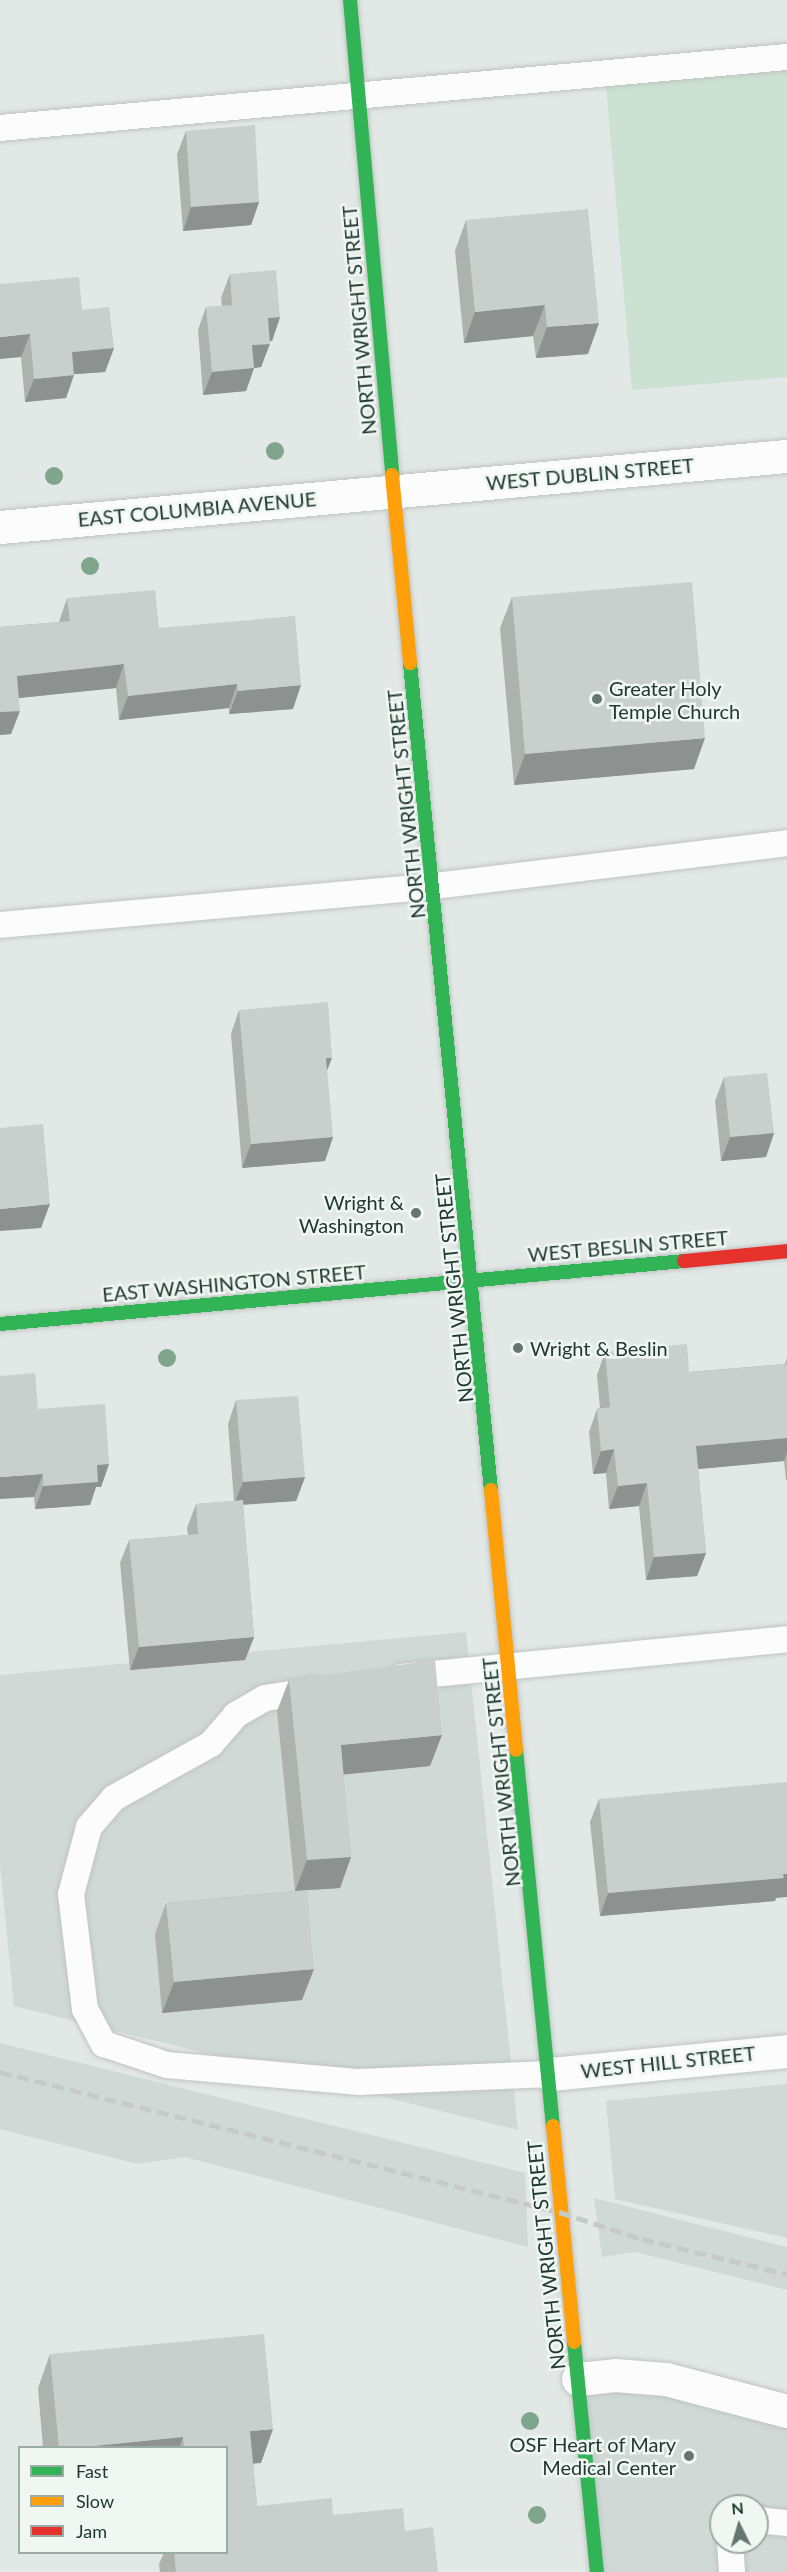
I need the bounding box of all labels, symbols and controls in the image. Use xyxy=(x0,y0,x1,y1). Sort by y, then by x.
street label: NORTH WRIGHT STREET xyxy=(337,204,381,436)
street label: WEST DUBLIN STREET xyxy=(485,453,695,495)
street label: EAST COLUMBIA AVENUE xyxy=(76,487,318,531)
place label: Greater Holy Temple Church xyxy=(609,676,740,723)
street label: NORTH WRIGHT STREET xyxy=(382,688,430,920)
marker: Greater Holy Temple Church xyxy=(590,692,604,706)
street label: NORTH WRIGHT STREET xyxy=(430,1172,478,1404)
place label: Wright & Washington xyxy=(299,1190,404,1237)
marker: Wright & Washington xyxy=(409,1206,423,1220)
street label: WEST BESLIN STREET xyxy=(526,1225,730,1267)
street label: EAST WASHINGTON STREET xyxy=(101,1259,367,1307)
place label: Wright & Beslin xyxy=(530,1336,668,1360)
marker: Wright & Beslin xyxy=(511,1341,525,1355)
street label: NORTH WRIGHT STREET xyxy=(477,1656,525,1888)
street label: WEST HILL STREET xyxy=(579,2041,757,2083)
street label: NORTH WRIGHT STREET xyxy=(522,2139,570,2371)
place label: OSF Heart of Mary Medical Center xyxy=(509,2432,676,2479)
legend xyxy=(18,2446,228,2554)
marker: OSF Heart of Mary Medical Center xyxy=(680,2447,698,2465)
text: Fast xyxy=(76,2460,108,2482)
text: Slow xyxy=(76,2490,114,2512)
north arrow xyxy=(709,2494,769,2554)
text: N xyxy=(731,2498,745,2518)
text: Jam xyxy=(76,2520,107,2542)

